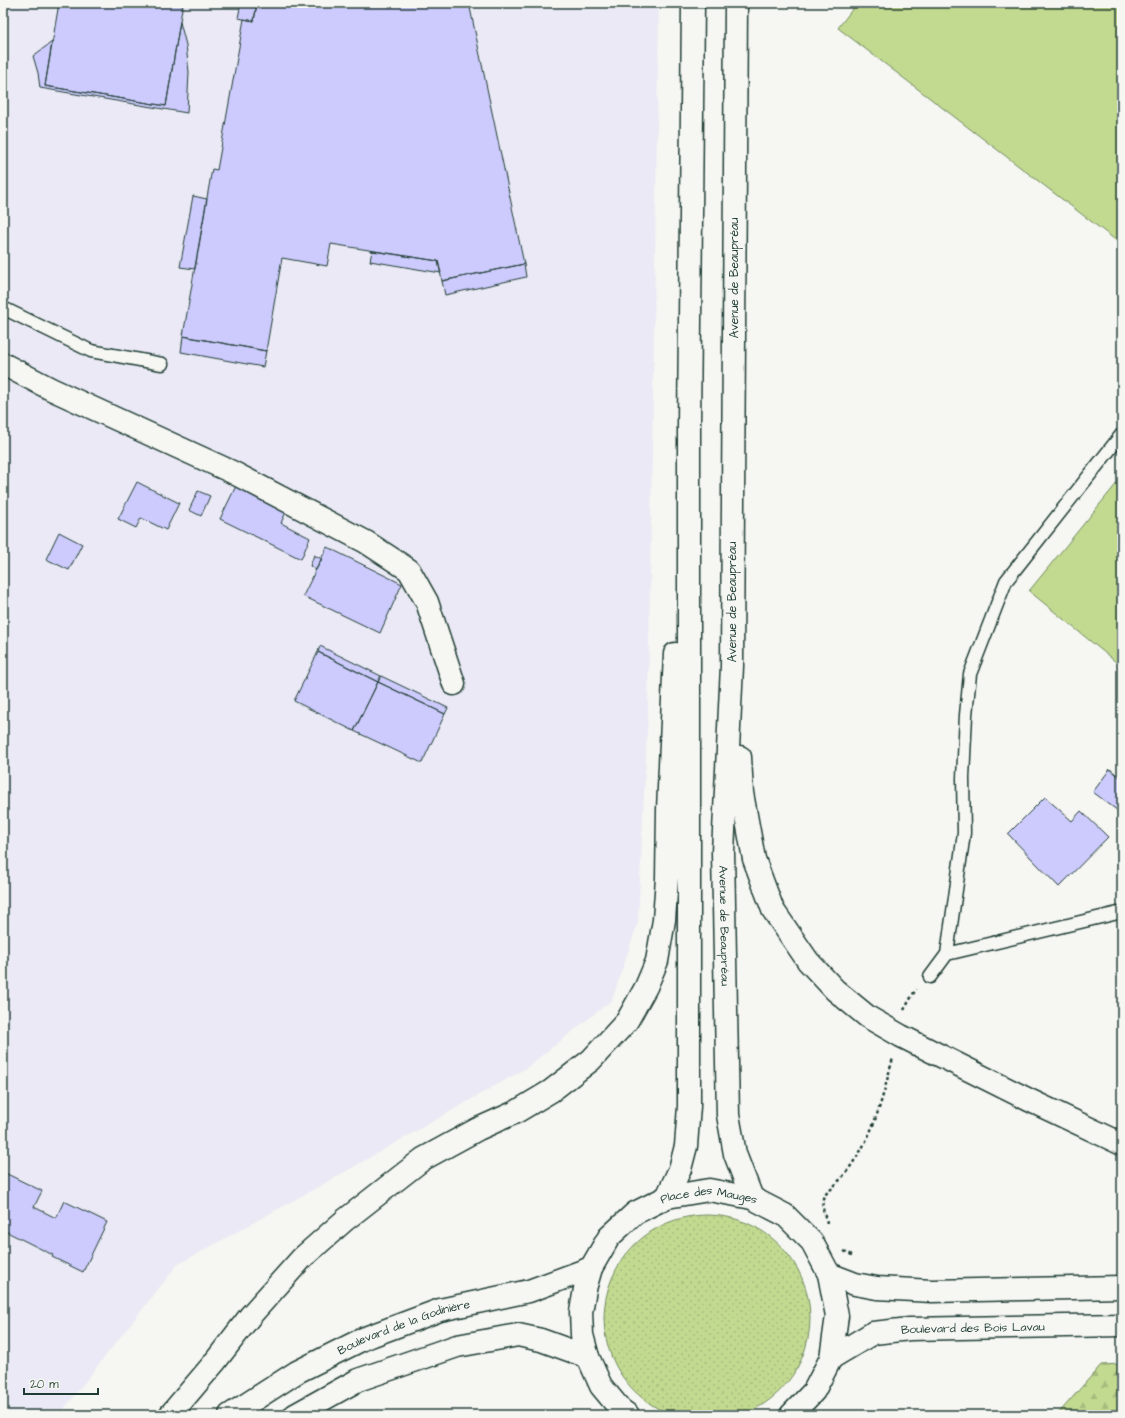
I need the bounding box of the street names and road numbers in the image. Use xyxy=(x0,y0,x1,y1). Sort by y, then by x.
street label: Avenue de Beaupréau xyxy=(726,218,743,338)
street label: Avenue de Beaupréau xyxy=(724,542,741,662)
street label: Avenue de Beaupréau xyxy=(714,865,734,986)
street label: Place des Mauges xyxy=(657,1182,761,1209)
street label: Boulevard de la Godinière xyxy=(335,1296,472,1359)
street label: Boulevard des Bois Lavau xyxy=(900,1318,1045,1339)

